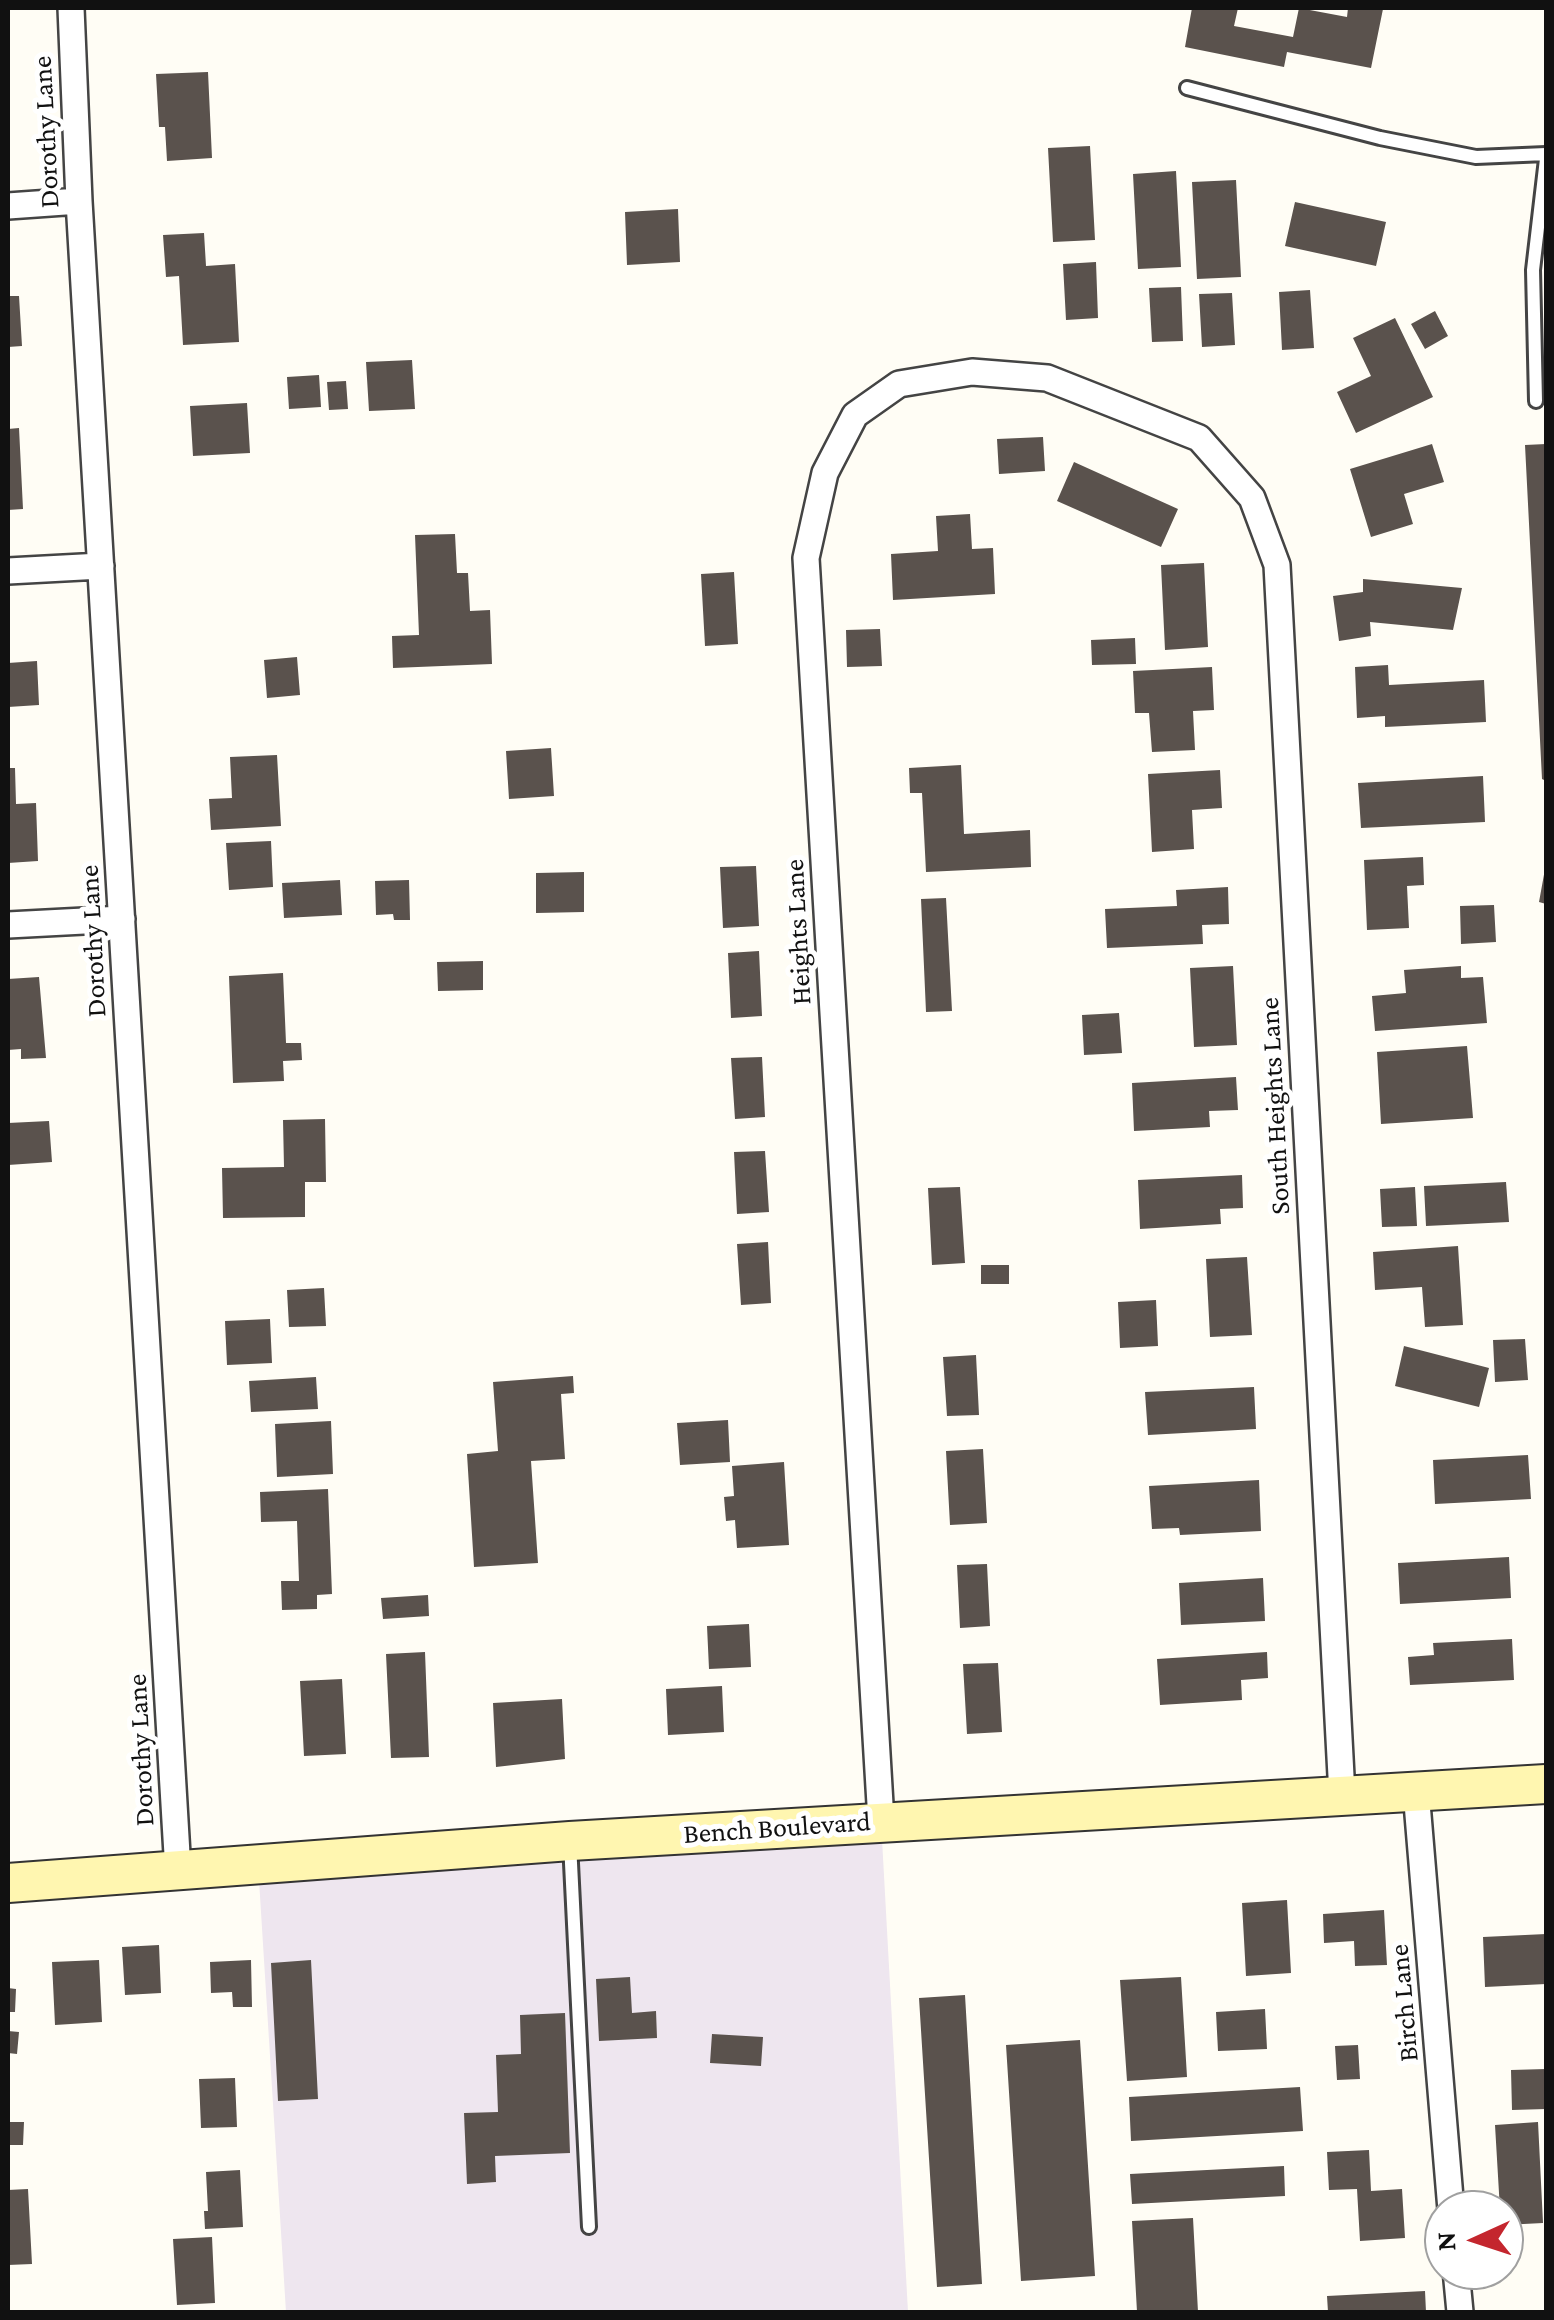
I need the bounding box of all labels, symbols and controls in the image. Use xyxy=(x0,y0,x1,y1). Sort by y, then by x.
street label: Dorothy Lane xyxy=(25,55,67,209)
street label: Heights Lane xyxy=(777,858,819,1006)
street label: Dorothy Lane xyxy=(72,864,114,1018)
street label: South Heights Lane xyxy=(1253,997,1297,1215)
street label: Dorothy Lane xyxy=(120,1673,162,1827)
street label: Bench Boulevard xyxy=(682,1805,872,1851)
street label: Birch Lane xyxy=(1382,1943,1426,2063)
north arrow xyxy=(1424,2190,1524,2290)
text: N xyxy=(1430,2231,1462,2252)

